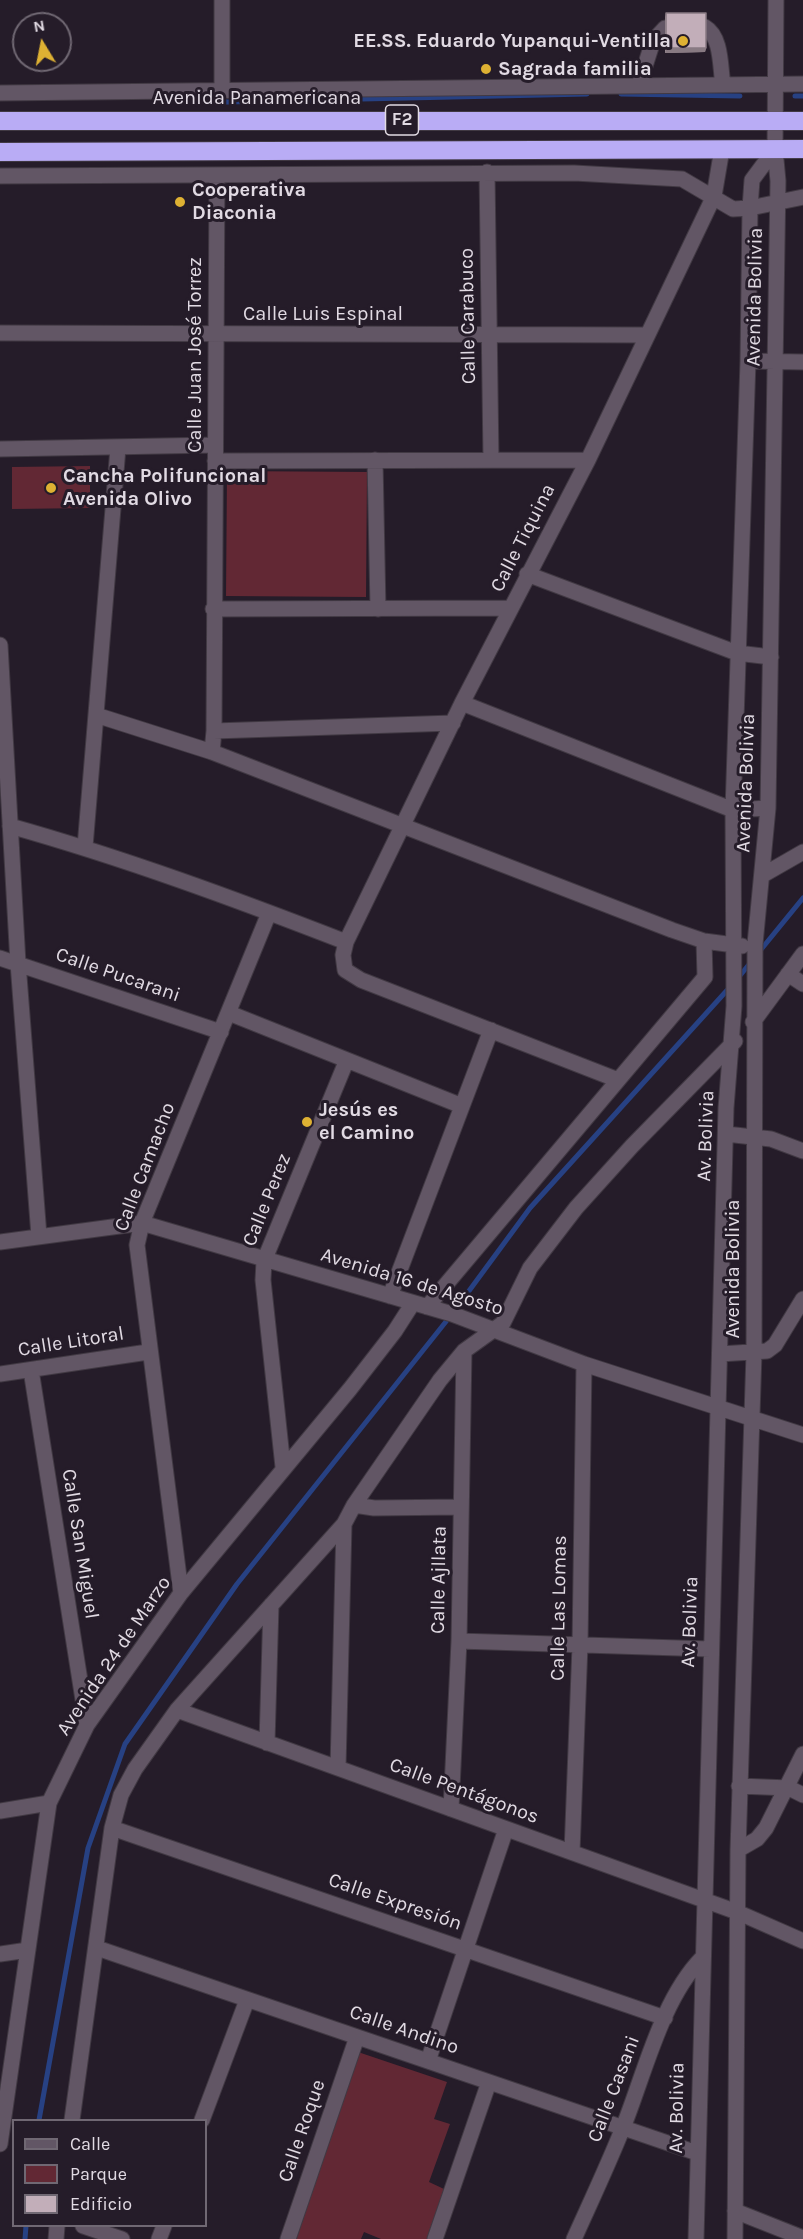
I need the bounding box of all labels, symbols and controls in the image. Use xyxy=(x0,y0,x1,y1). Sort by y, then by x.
north arrow xyxy=(12,12,72,72)
text: N xyxy=(32,15,46,36)
place label: EE.SS. Eduardo Yupanqui-Ventilla xyxy=(353,29,671,53)
marker: EE.SS. Eduardo Yupanqui-Ventilla xyxy=(676,34,690,48)
place label: Sagrada familia xyxy=(498,57,652,81)
marker: Sagrada familia xyxy=(479,62,493,76)
street label: Avenida Panamericana xyxy=(153,86,361,110)
road number: F2 xyxy=(386,105,418,135)
place label: Cooperativa Diaconia xyxy=(192,178,306,225)
marker: Cooperativa Diaconia xyxy=(173,195,187,209)
street label: Avenida Bolivia xyxy=(742,227,768,367)
street label: Calle Carabuco xyxy=(455,248,481,384)
street label: Calle Juan José Torrez xyxy=(183,257,207,453)
street label: Calle Luis Espinal xyxy=(243,302,403,326)
place label: Cancha Polifuncional Avenida Olivo xyxy=(63,464,266,511)
street label: Calle Tiquina xyxy=(485,480,561,596)
marker: Cancha Polifuncional Avenida Olivo xyxy=(44,481,58,495)
street label: Avenida Bolivia xyxy=(732,713,760,853)
street label: Calle Pucarani xyxy=(53,942,183,1008)
street label: Av. Bolivia xyxy=(692,1090,720,1182)
place label: Jesús es el Camino xyxy=(319,1098,414,1145)
street label: Calle Camacho xyxy=(109,1099,181,1235)
marker: Jesús es el Camino xyxy=(300,1115,314,1129)
street label: Calle Perez xyxy=(238,1150,296,1250)
street label: Avenida Bolivia xyxy=(721,1200,745,1338)
street label: Avenida 16 de Agosto xyxy=(318,1243,506,1321)
street label: Calle Litoral xyxy=(16,1322,126,1362)
street label: Calle San Miguel xyxy=(56,1467,104,1621)
street label: Calle Ajllata xyxy=(426,1526,452,1634)
street label: Calle Las Lomas xyxy=(546,1535,572,1681)
street label: Avenida 24 de Marzo xyxy=(52,1572,176,1740)
street label: Av. Bolivia xyxy=(676,1576,704,1668)
street label: Calle Pentágonos xyxy=(386,1753,542,1829)
street label: Calle Expresión xyxy=(325,1868,465,1936)
street label: Calle Andino xyxy=(346,2000,462,2060)
street label: Calle Casani xyxy=(583,2032,645,2146)
street label: Av. Bolivia xyxy=(664,2062,690,2154)
street label: Calle Roque xyxy=(273,2077,331,2185)
legend xyxy=(12,2119,207,2227)
text: Calle xyxy=(70,2133,110,2155)
text: Parque xyxy=(70,2163,127,2185)
text: Edificio xyxy=(70,2193,132,2215)

